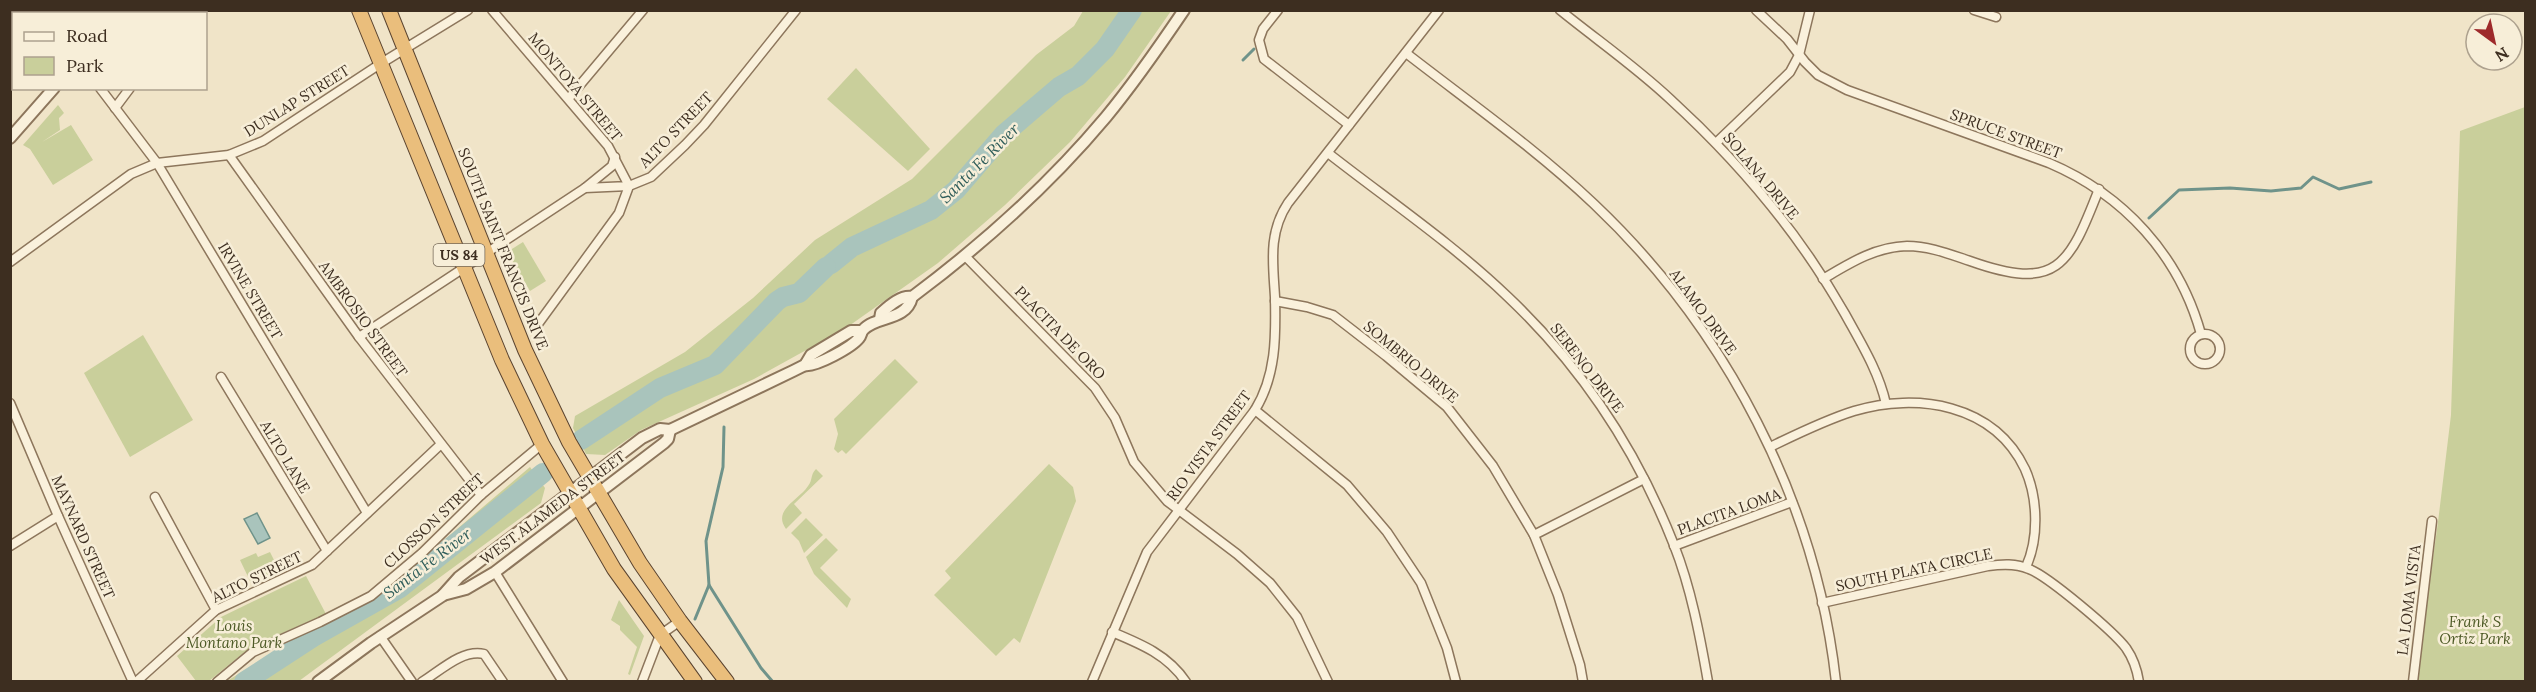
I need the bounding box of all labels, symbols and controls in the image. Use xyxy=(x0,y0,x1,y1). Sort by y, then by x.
legend xyxy=(12,12,207,90)
north arrow xyxy=(2464,12,2524,72)
text: Road xyxy=(66,24,108,47)
street label: MONTOYA STREET xyxy=(524,28,627,145)
text: N xyxy=(2492,43,2513,66)
text: Park xyxy=(66,54,104,77)
street label: DUNLAP STREET xyxy=(240,60,353,141)
street label: ALTO STREET xyxy=(634,87,717,172)
street label: SPRUCE STREET xyxy=(1948,104,2065,163)
water label: Santa Fe River xyxy=(935,118,1024,207)
street label: SOLANA DRIVE xyxy=(1719,128,1803,223)
street label: SOUTH SAINT FRANCIS DRIVE xyxy=(454,145,553,353)
street label: IRVINE STREET xyxy=(214,239,287,343)
road number: US 84 xyxy=(434,244,484,266)
street label: AMBROSIO STREET xyxy=(314,256,412,381)
street label: ALAMO DRIVE xyxy=(1665,264,1741,358)
street label: PLACITA DE ORO xyxy=(1011,282,1110,383)
street label: SOMBRIO DRIVE xyxy=(1360,316,1463,407)
street label: SERENO DRIVE xyxy=(1547,319,1628,416)
street label: RIO VISTA STREET xyxy=(1162,386,1255,505)
street label: ALTO LANE xyxy=(256,416,315,497)
street label: WEST ALAMEDA STREET xyxy=(476,446,629,569)
street label: CLOSSON STREET xyxy=(379,469,488,572)
street label: MAYNARD STREET xyxy=(48,472,119,602)
street label: PLACITA LOMA xyxy=(1674,484,1784,539)
water label: Santa Fe River xyxy=(379,523,476,603)
street label: LA LOMA VISTA xyxy=(2392,543,2425,656)
street label: SOUTH PLATA CIRCLE xyxy=(1834,544,1994,595)
street label: ALTO STREET xyxy=(207,546,306,607)
park label: Frank S Ortiz Park xyxy=(2439,612,2511,648)
park label: Louis Montano Park xyxy=(186,616,283,652)

